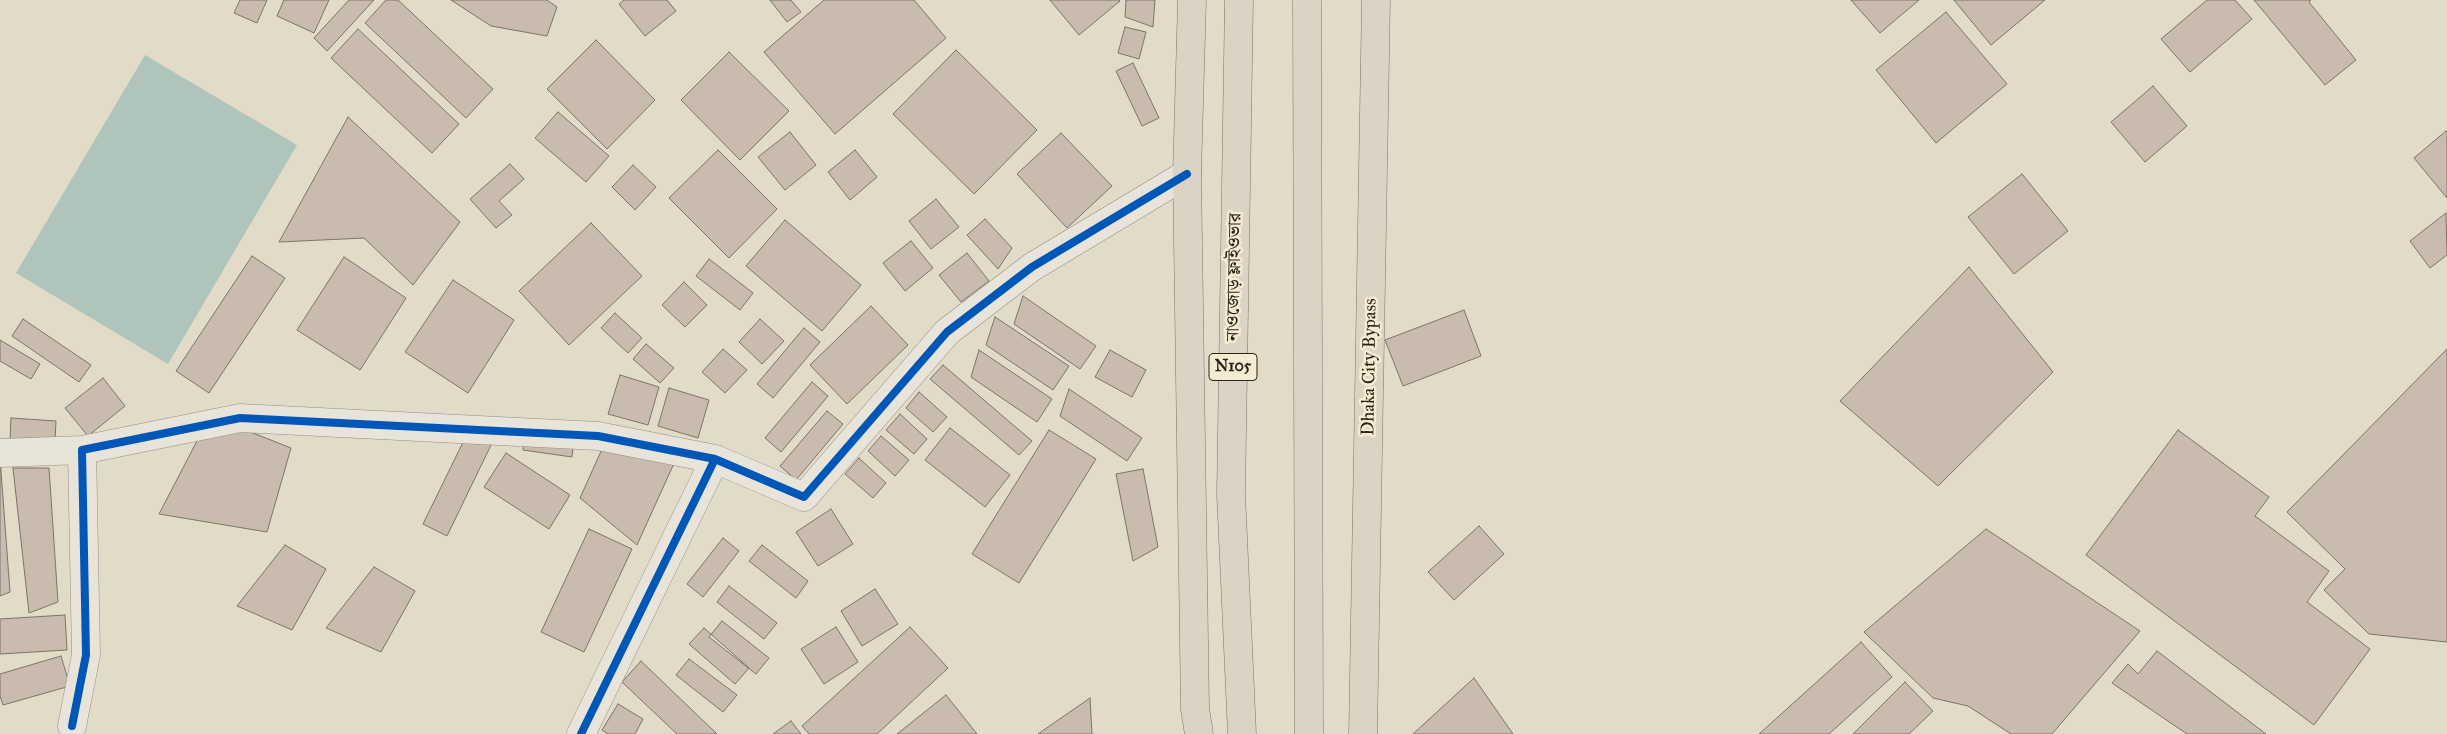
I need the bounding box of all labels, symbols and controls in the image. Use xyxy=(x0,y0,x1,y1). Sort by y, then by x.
street label: নাওজোড় ফ্লাইওভার xyxy=(1223,213,1247,341)
street label: Dhaka City Bypass xyxy=(1358,298,1382,436)
road number: N105 xyxy=(1209,354,1257,381)

